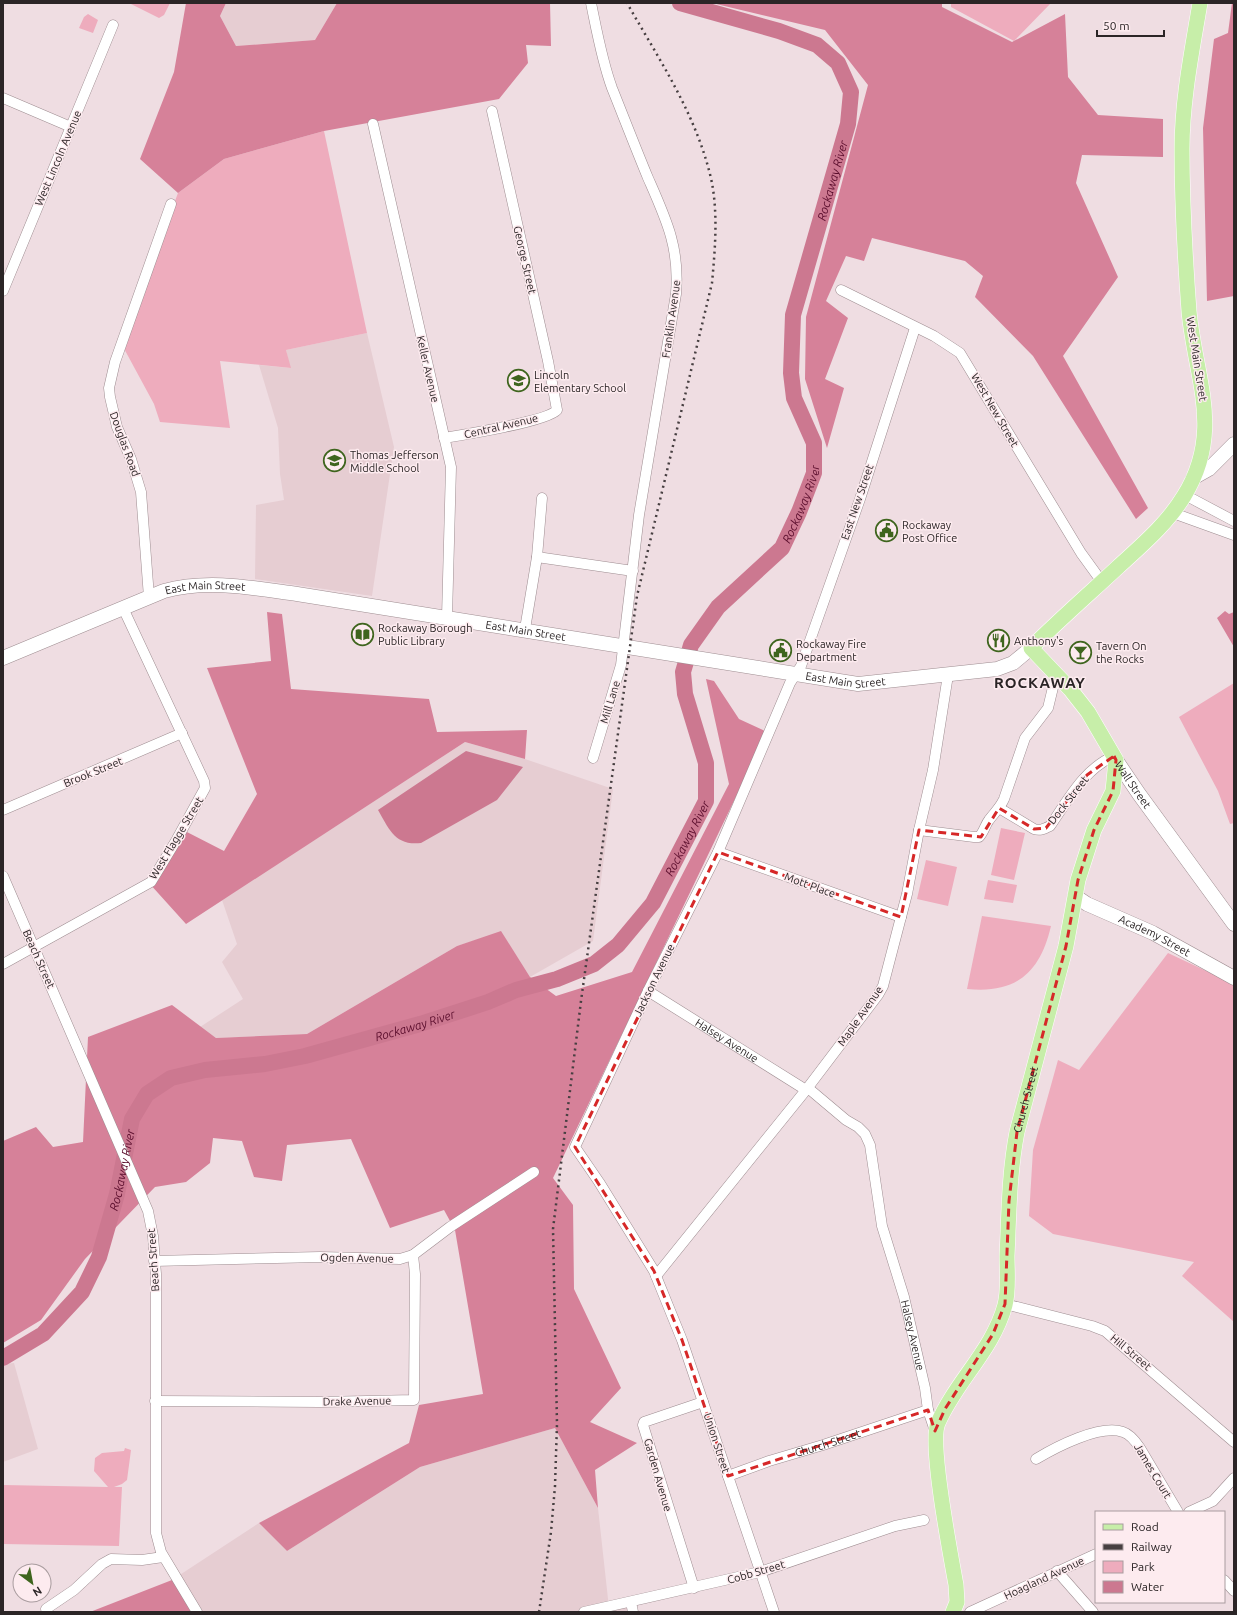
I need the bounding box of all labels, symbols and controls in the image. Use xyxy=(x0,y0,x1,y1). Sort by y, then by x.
scale bar xyxy=(1097,12,1164,38)
text: 50 m xyxy=(1103,19,1130,32)
street label: West Lincoln Avenue xyxy=(32,108,84,208)
water label: Rockaway River xyxy=(814,138,850,222)
street label: George Street xyxy=(511,225,539,296)
street label: Franklin Avenue xyxy=(660,279,682,359)
street label: West Main Street xyxy=(1184,316,1210,403)
street label: Keller Avenue xyxy=(414,334,442,404)
school or university icon: Lincoln Elementary School xyxy=(506,368,532,394)
place label: Lincoln Elementary School xyxy=(534,369,626,394)
street label: West New Street xyxy=(969,371,1021,450)
street label: Douglas Road xyxy=(108,410,142,478)
street label: Central Avenue xyxy=(463,412,539,440)
school or university icon: Thomas Jefferson Middle School xyxy=(322,448,348,474)
place label: Thomas Jefferson Middle School xyxy=(350,449,439,474)
street label: East New Street xyxy=(838,462,876,541)
water label: Rockaway River xyxy=(779,465,821,545)
public building icon: Rockaway Post Office xyxy=(874,518,900,544)
place label: Rockaway Post Office xyxy=(902,519,957,544)
street label: East Main Street xyxy=(164,579,247,596)
street label: East Main Street xyxy=(485,618,567,643)
library icon: Rockaway Borough Public Library xyxy=(349,621,375,647)
place label: Rockaway Borough Public Library xyxy=(378,622,472,647)
restaurant icon: Anthony's xyxy=(986,628,1012,654)
place label: Anthony's xyxy=(1014,635,1064,647)
public building icon: Rockaway Fire Department xyxy=(767,637,793,663)
place label: Rockaway Fire Department xyxy=(796,638,866,663)
bar icon: Tavern On the Rocks xyxy=(1068,639,1094,665)
place label: Tavern On the Rocks xyxy=(1096,640,1147,665)
street label: East Main Street xyxy=(805,670,887,690)
district label: ROCKAWAY xyxy=(994,674,1086,691)
street label: Mill Lane xyxy=(598,679,622,725)
street label: Brook Street xyxy=(62,754,125,789)
street label: Wall Street xyxy=(1113,759,1154,811)
street label: Dock Street xyxy=(1045,773,1091,827)
street label: West Flagge Street xyxy=(147,794,206,881)
water label: Rockaway River xyxy=(662,798,712,878)
street label: Mott Place xyxy=(783,870,837,900)
street label: Academy Street xyxy=(1117,913,1193,959)
street label: Beach Street xyxy=(21,928,58,991)
street label: Jackson Avenue xyxy=(631,942,677,1018)
street label: Maple Avenue xyxy=(835,984,885,1048)
water label: Rockaway River xyxy=(373,1007,457,1043)
street label: Halsey Avenue xyxy=(693,1016,761,1065)
street label: Church Street xyxy=(1011,1064,1040,1134)
water label: Rockaway River xyxy=(106,1128,136,1212)
street label: Beach Street xyxy=(145,1227,161,1292)
street label: Ogden Avenue xyxy=(320,1251,394,1265)
street label: Halsey Avenue xyxy=(899,1299,927,1372)
street label: Hill Street xyxy=(1108,1332,1154,1373)
street label: Drake Avenue xyxy=(323,1394,391,1408)
street label: Union Street xyxy=(702,1411,733,1475)
street label: Church Street xyxy=(793,1427,863,1459)
street label: Garden Avenue xyxy=(642,1437,674,1513)
street label: James Court xyxy=(1132,1441,1174,1501)
legend xyxy=(1095,1511,1225,1603)
text: Road xyxy=(1131,1520,1159,1533)
text: Railway xyxy=(1131,1540,1172,1553)
street label: Hoagland Avenue xyxy=(1002,1554,1086,1602)
street label: Cobb Street xyxy=(726,1558,787,1586)
text: Park xyxy=(1131,1560,1155,1573)
north arrow xyxy=(12,1563,52,1603)
text: Water xyxy=(1131,1580,1164,1593)
text: N xyxy=(31,1584,44,1599)

